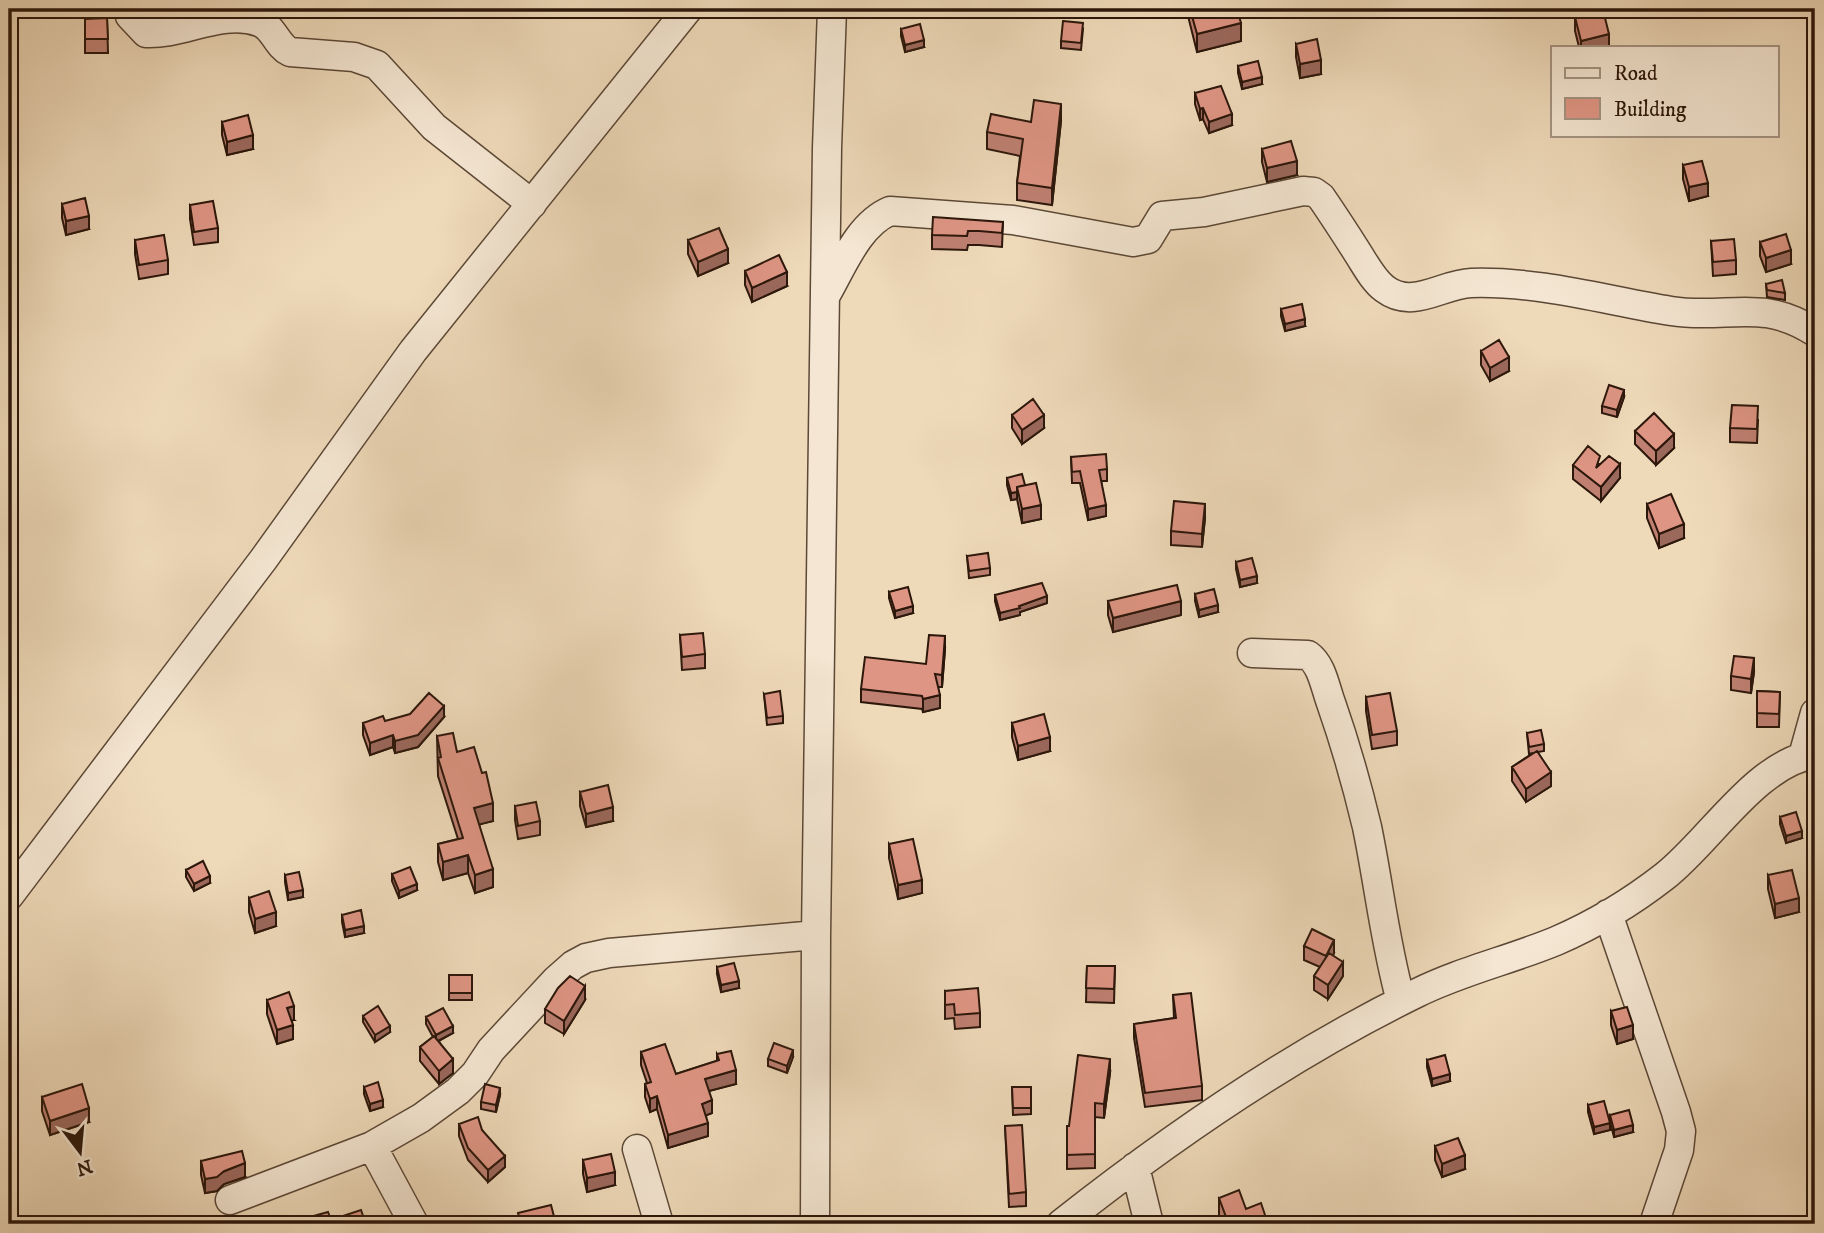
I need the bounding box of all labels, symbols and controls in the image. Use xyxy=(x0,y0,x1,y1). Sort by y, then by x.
legend xyxy=(1551,46,1778,136)
text: Road xyxy=(1614,61,1658,87)
text: Building xyxy=(1614,97,1687,123)
north arrow xyxy=(46,1118,116,1188)
text: N xyxy=(73,1154,95,1180)

